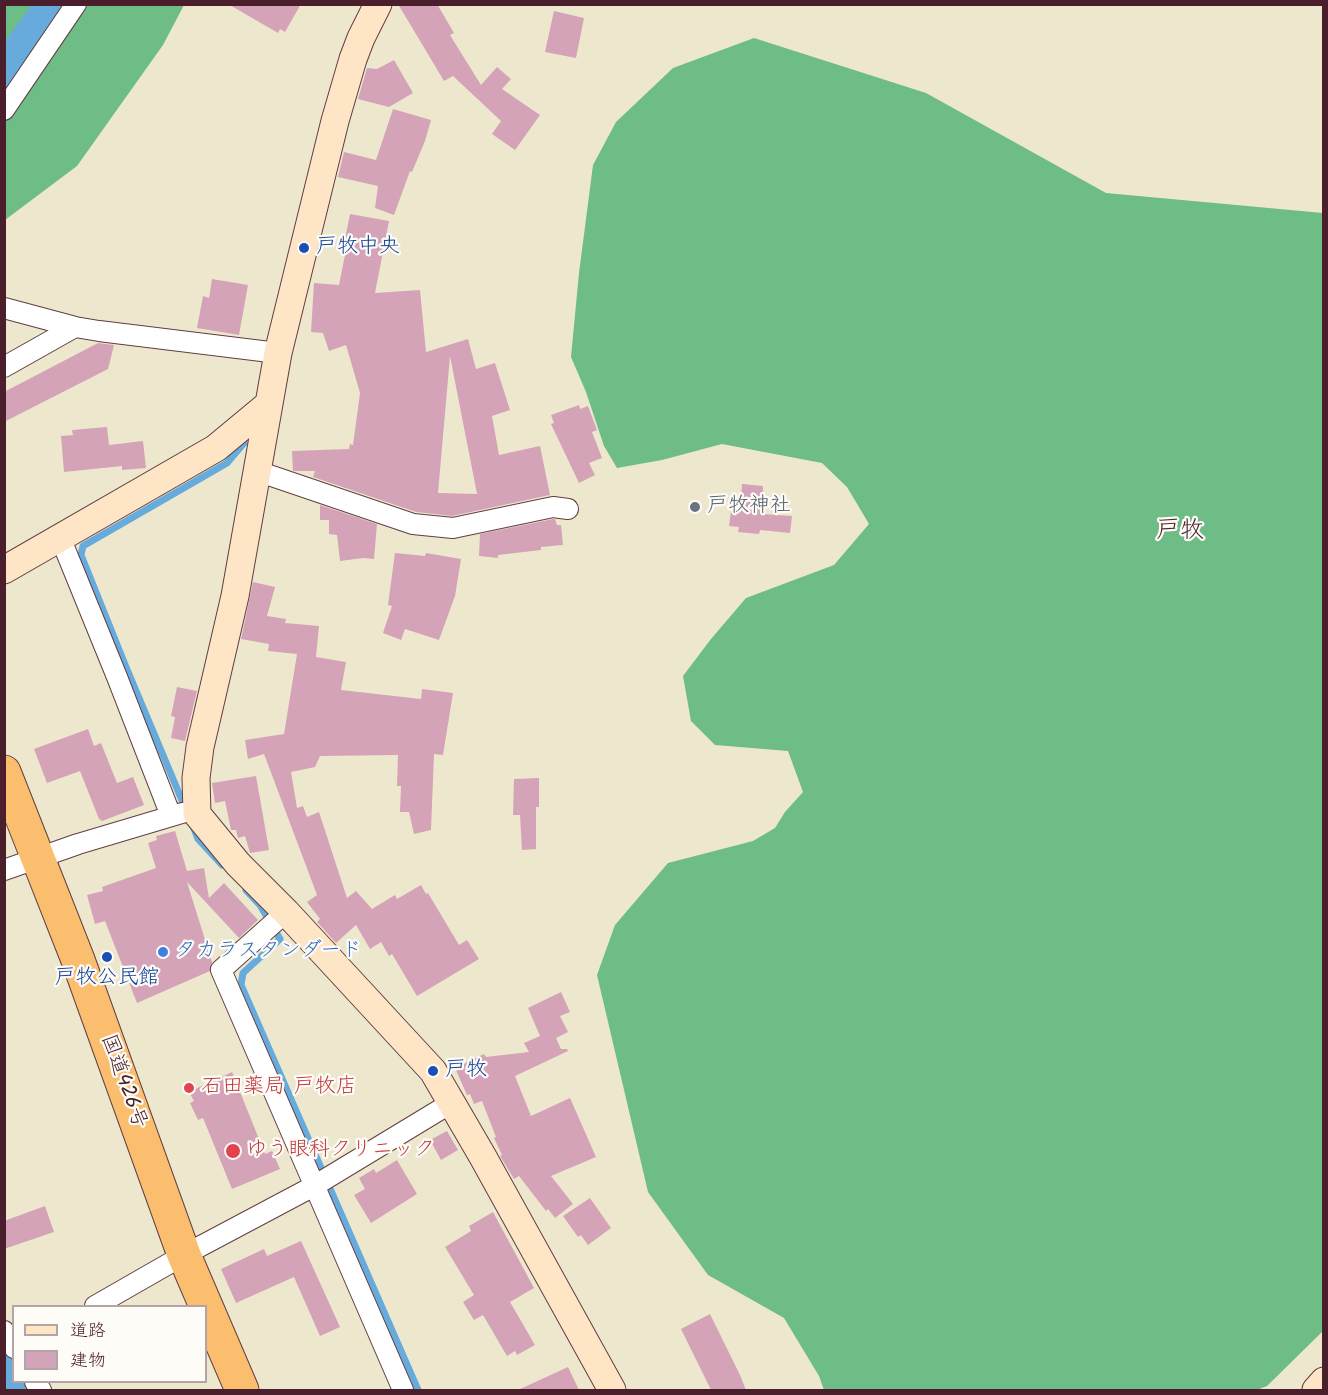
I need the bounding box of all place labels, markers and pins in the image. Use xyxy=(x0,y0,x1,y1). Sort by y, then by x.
place label: 戸牧中央 xyxy=(316,235,400,261)
marker: 戸牧中央 xyxy=(297,241,311,255)
place label: 戸牧神社 xyxy=(707,494,791,520)
marker: 戸牧神社 xyxy=(688,500,702,514)
place label: タカラスタンダード xyxy=(175,939,362,965)
marker: タカラスタンダード xyxy=(156,945,170,959)
marker: 戸牧公民館 xyxy=(100,950,114,964)
place label: 戸牧公民館 xyxy=(55,966,159,992)
place label: 戸牧 xyxy=(445,1058,487,1084)
marker: 戸牧 xyxy=(426,1064,440,1078)
place label: 石田薬局 戸牧店 xyxy=(201,1075,356,1101)
marker: 石田薬局 戸牧店 xyxy=(182,1081,196,1095)
place label: ゆう眼科クリニック xyxy=(246,1138,435,1164)
marker: ゆう眼科クリニック xyxy=(224,1142,242,1160)

